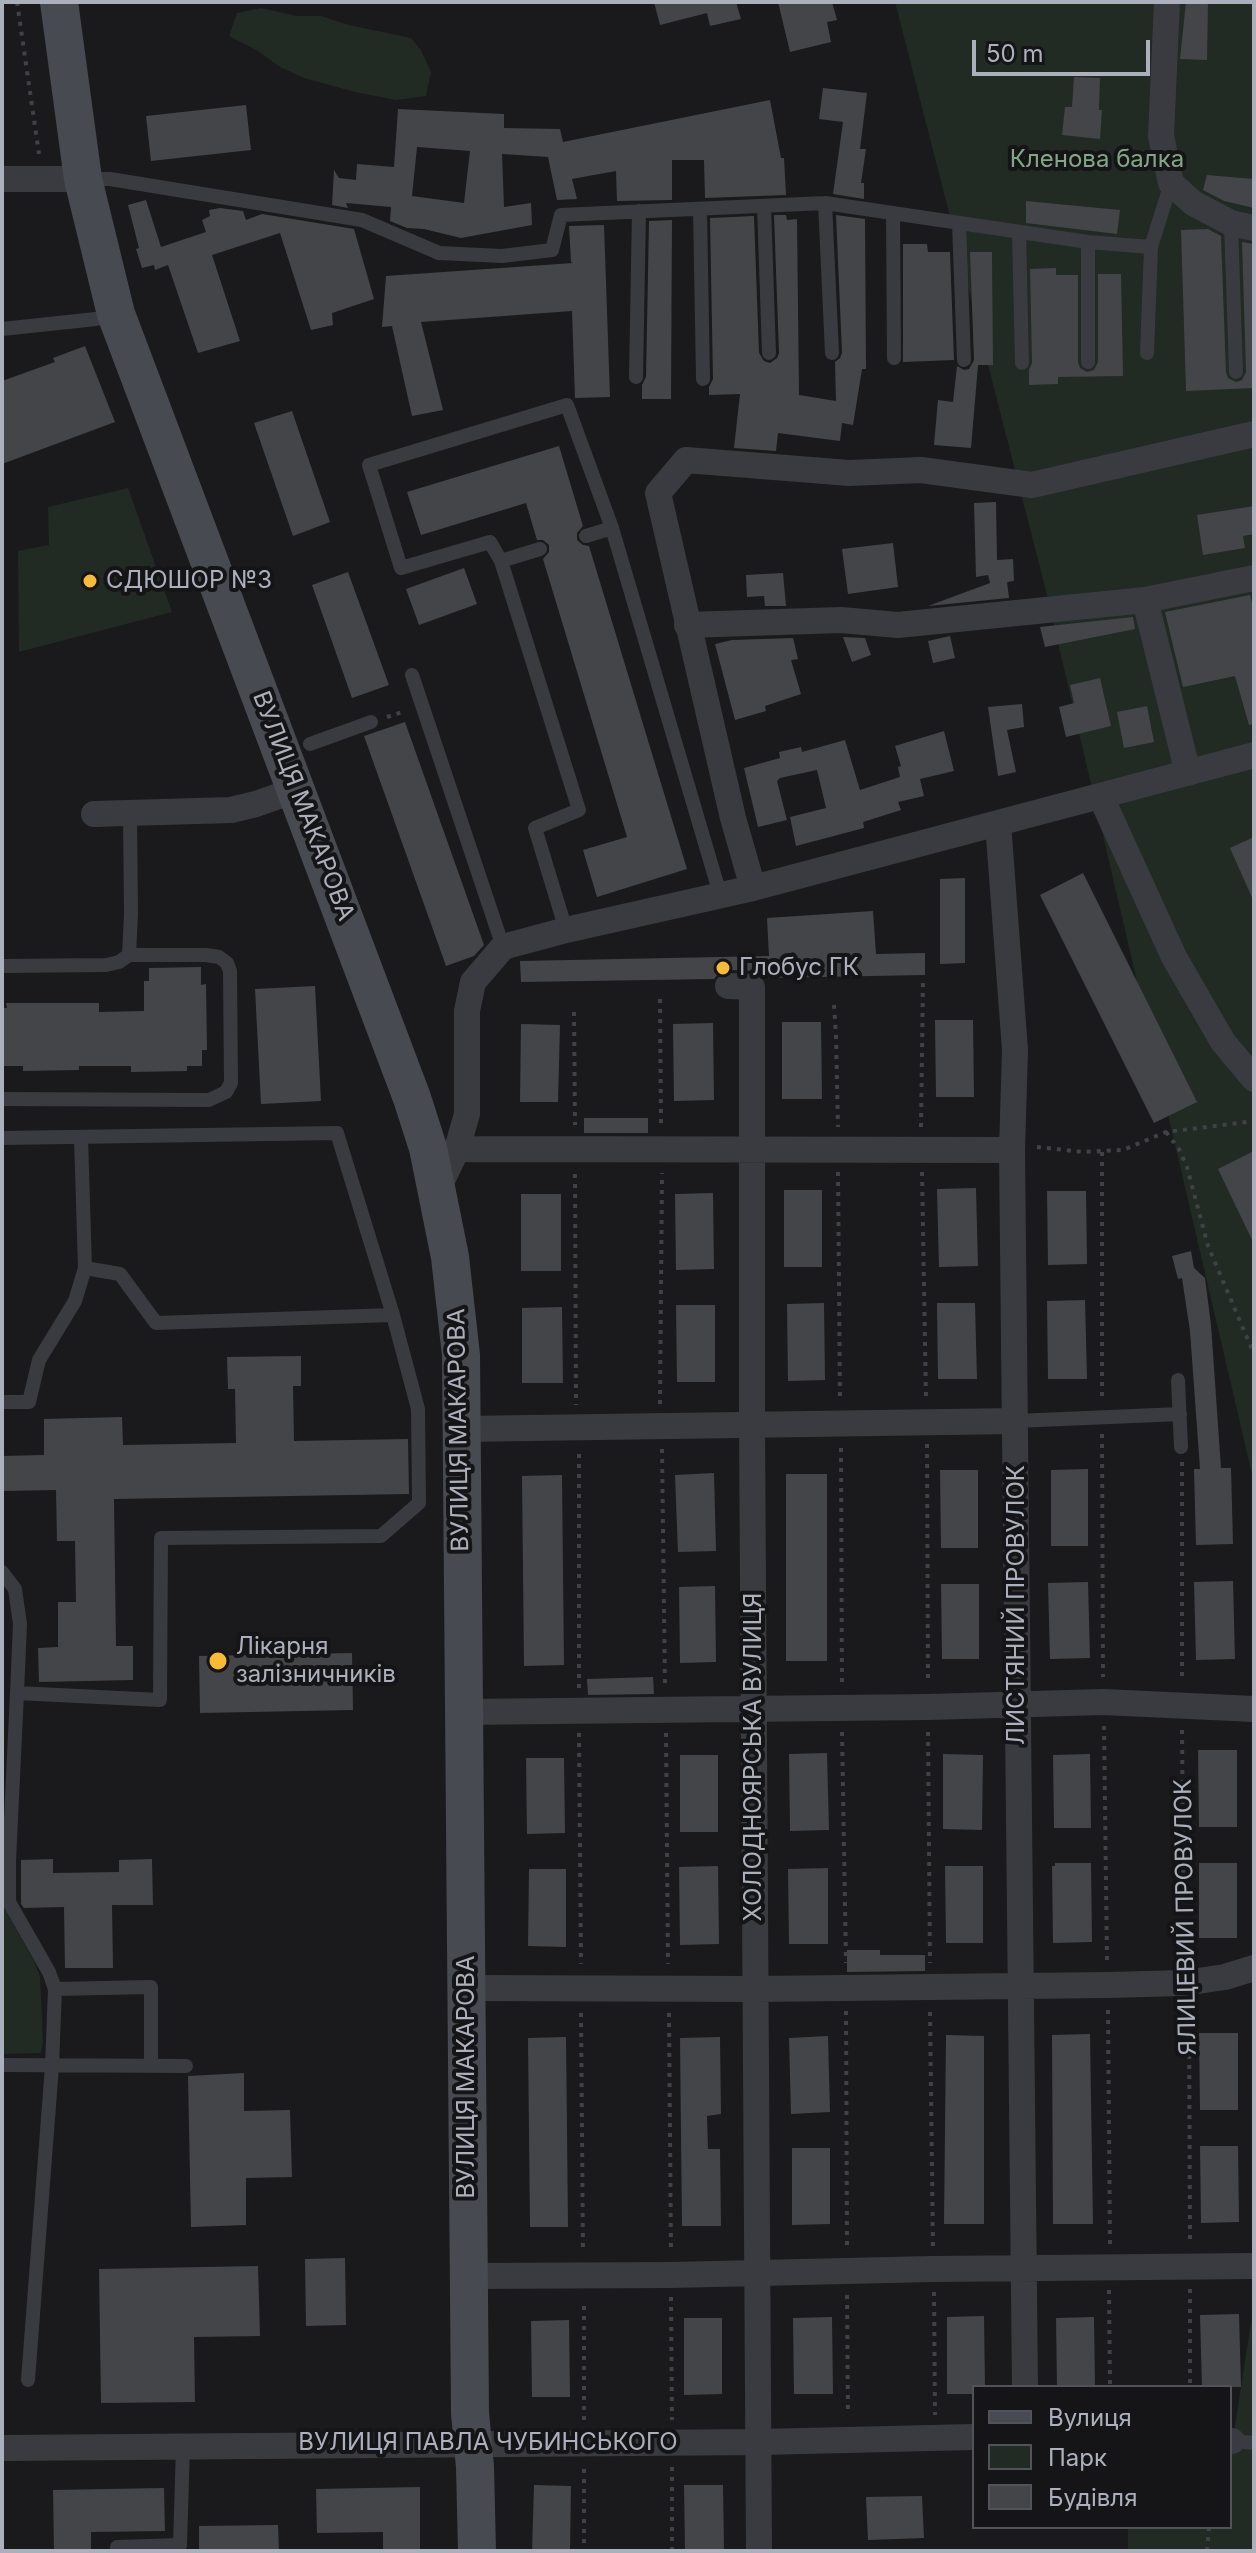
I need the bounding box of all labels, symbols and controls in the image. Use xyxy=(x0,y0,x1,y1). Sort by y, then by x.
scale bar xyxy=(976,24,1154,74)
text: 50 m xyxy=(986,39,1044,68)
park label: Кленова балка xyxy=(1010,146,1184,174)
place label: СДЮШОР №3 xyxy=(106,567,272,595)
marker: СДЮШОР №3 xyxy=(81,572,99,590)
street label: ВУЛИЦЯ МАКАРОВА xyxy=(246,687,360,925)
place label: Глобус ГК xyxy=(739,954,859,982)
marker: Глобус ГК xyxy=(714,959,732,977)
street label: ВУЛИЦЯ МАКАРОВА xyxy=(442,1308,476,1552)
street label: ЛИСТЯНИЙ ПРОВУЛОК xyxy=(1003,1465,1031,1745)
street label: ХОЛОДНОЯРСЬКА ВУЛИЦЯ xyxy=(740,1593,768,1921)
place label: Лікарня залізничників xyxy=(236,1633,396,1689)
marker: Лікарня залізничників xyxy=(207,1650,229,1672)
street label: ЯЛИЦЕВИЙ ПРОВУЛОК xyxy=(1169,1778,1203,2056)
street label: ВУЛИЦЯ МАКАРОВА xyxy=(453,1955,481,2199)
legend xyxy=(972,2385,1232,2529)
text: Вулиця xyxy=(1048,2403,1132,2432)
street label: ВУЛИЦЯ ПАВЛА ЧУБИНСЬКОГО xyxy=(298,2429,678,2457)
text: Парк xyxy=(1048,2443,1107,2472)
text: Будівля xyxy=(1048,2483,1137,2512)

